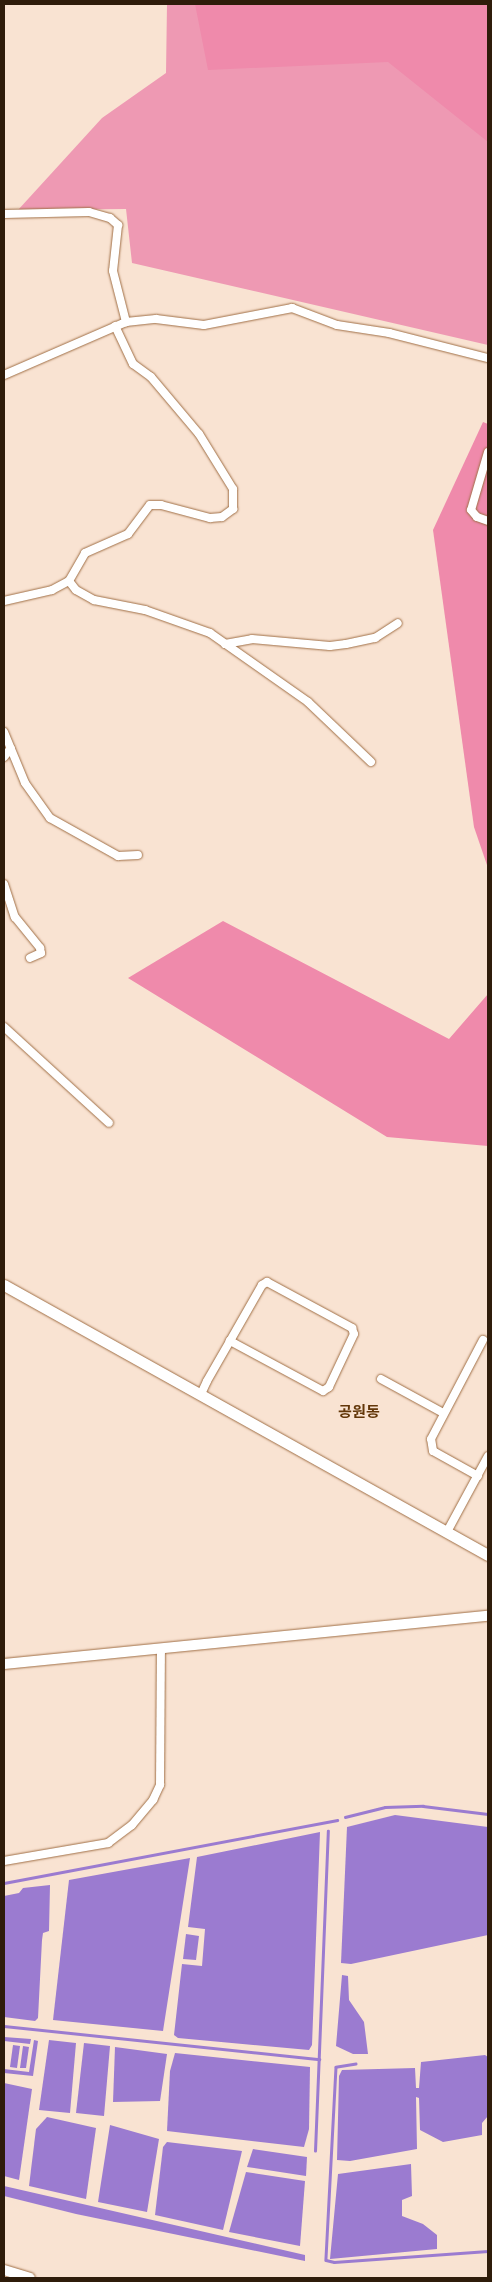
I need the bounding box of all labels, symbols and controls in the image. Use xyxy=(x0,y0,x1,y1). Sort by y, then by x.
district label: 공원동 xyxy=(338,1403,380,1421)

